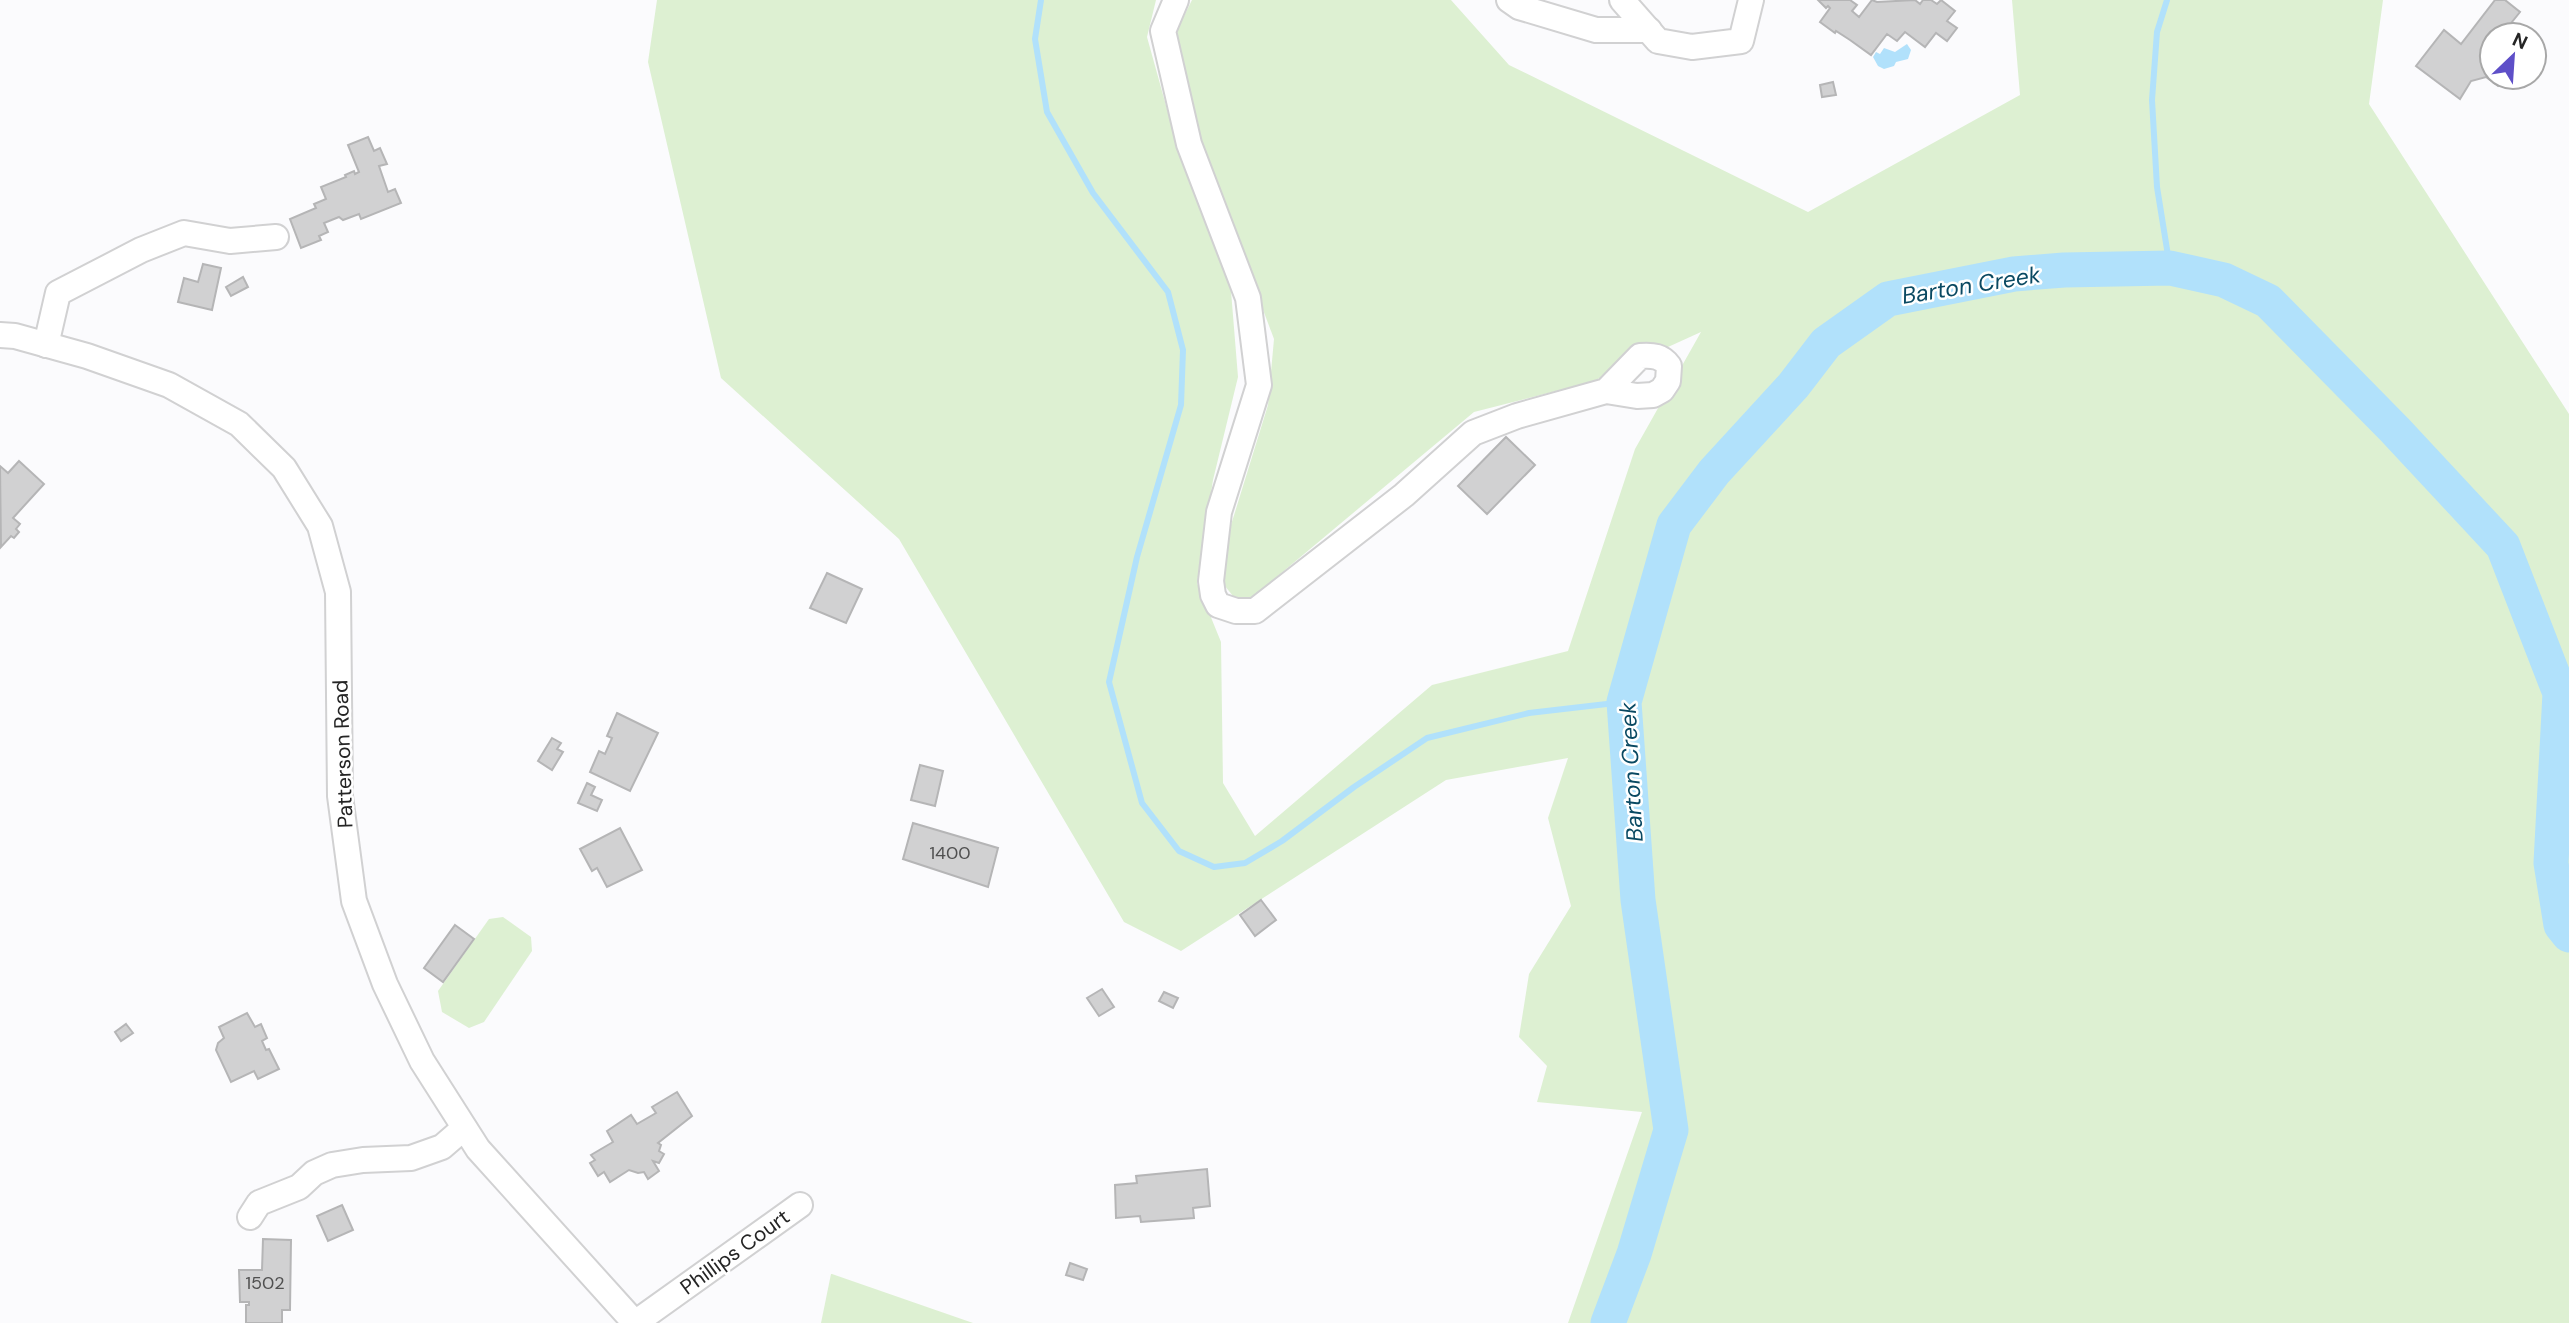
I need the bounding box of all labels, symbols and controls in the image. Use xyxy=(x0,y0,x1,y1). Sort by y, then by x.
north arrow xyxy=(2478,21,2548,91)
text: N xyxy=(2508,27,2532,55)
water label: Barton Creek xyxy=(1900,259,2043,311)
street label: Patterson Road xyxy=(326,679,360,829)
water label: Barton Creek xyxy=(1612,701,1650,843)
house number: 1400 xyxy=(929,841,971,865)
street label: Phillips Court xyxy=(675,1203,795,1301)
house number: 1502 xyxy=(245,1271,285,1295)

